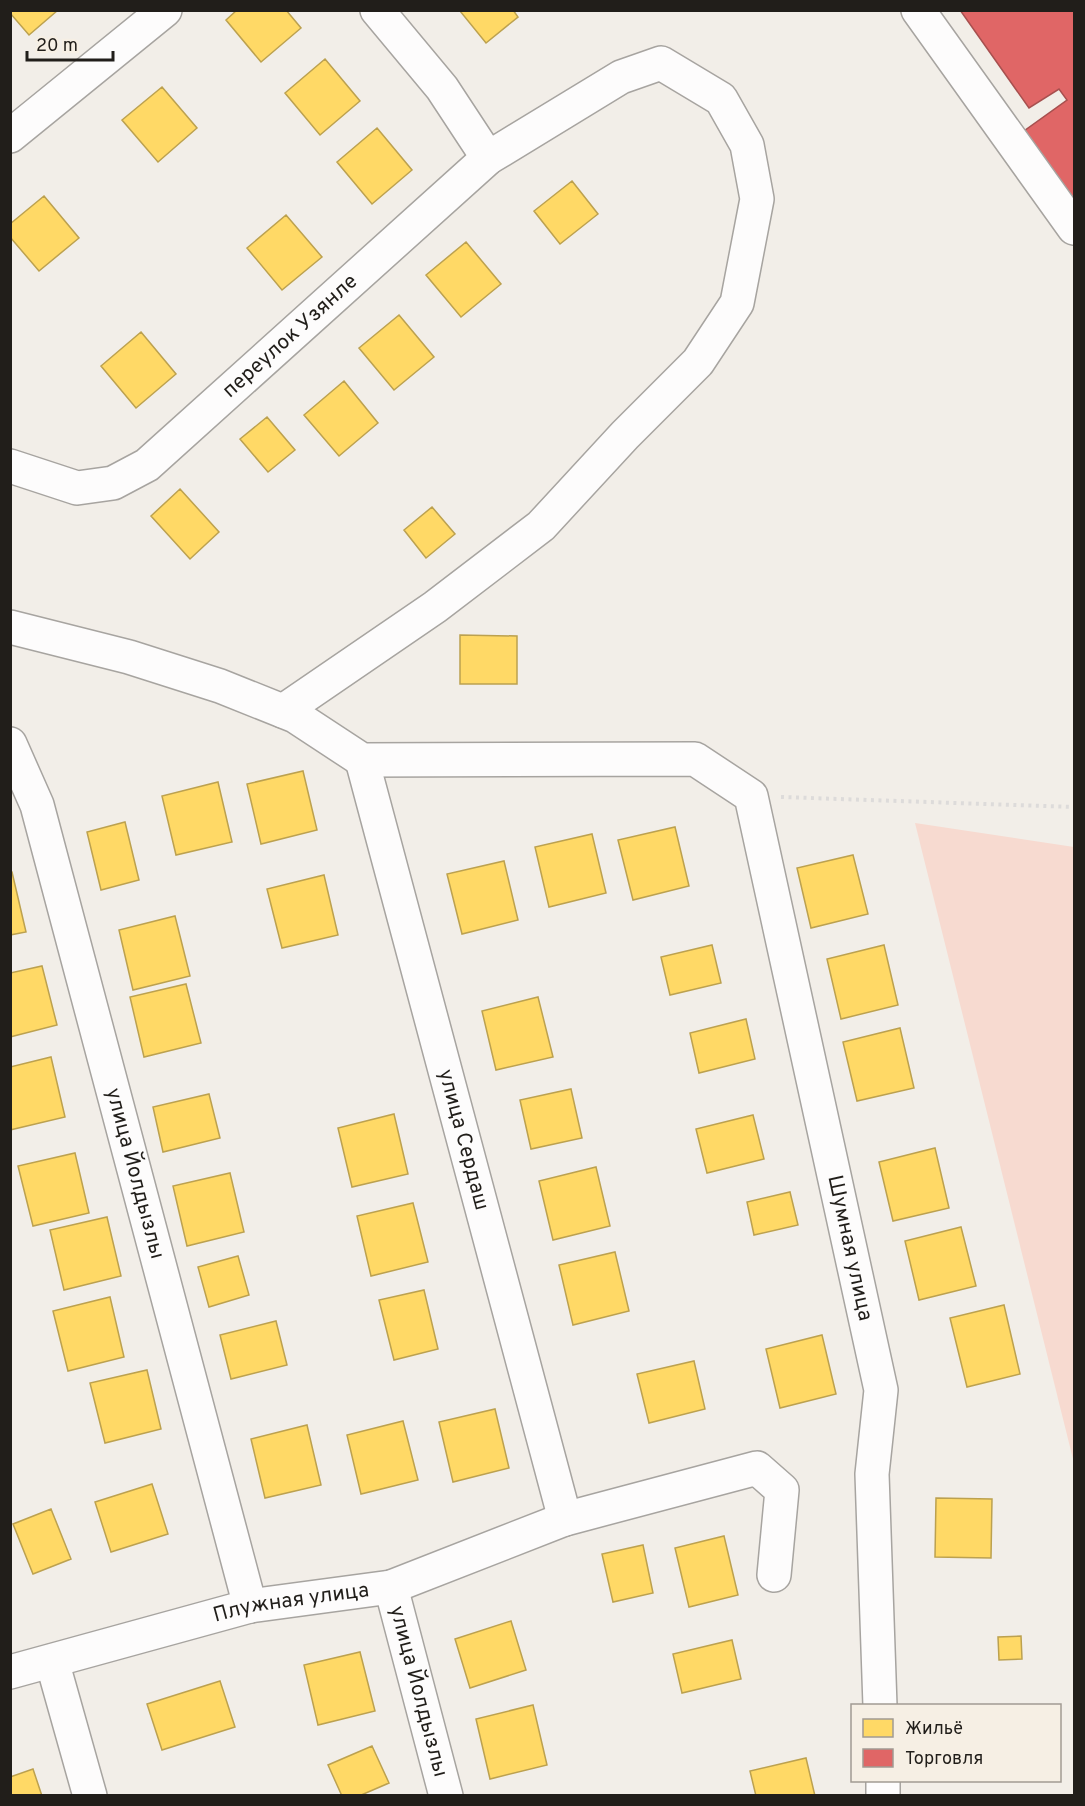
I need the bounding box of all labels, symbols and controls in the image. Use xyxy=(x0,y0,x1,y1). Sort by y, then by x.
scale bar xyxy=(27,24,112,62)
text: 20 m xyxy=(36,35,78,58)
street label: переулок Узянле xyxy=(217,268,364,404)
street label: улица Сердаш xyxy=(432,1066,495,1213)
street label: улица Йолдызлы xyxy=(99,1085,171,1262)
street label: Шумная улица xyxy=(821,1173,879,1323)
street label: Плужная улица xyxy=(210,1577,371,1629)
street label: улица Йолдызлы xyxy=(383,1603,454,1780)
legend xyxy=(851,1704,1061,1782)
text: Жильё xyxy=(905,1718,963,1741)
text: Торговля xyxy=(905,1748,983,1771)

